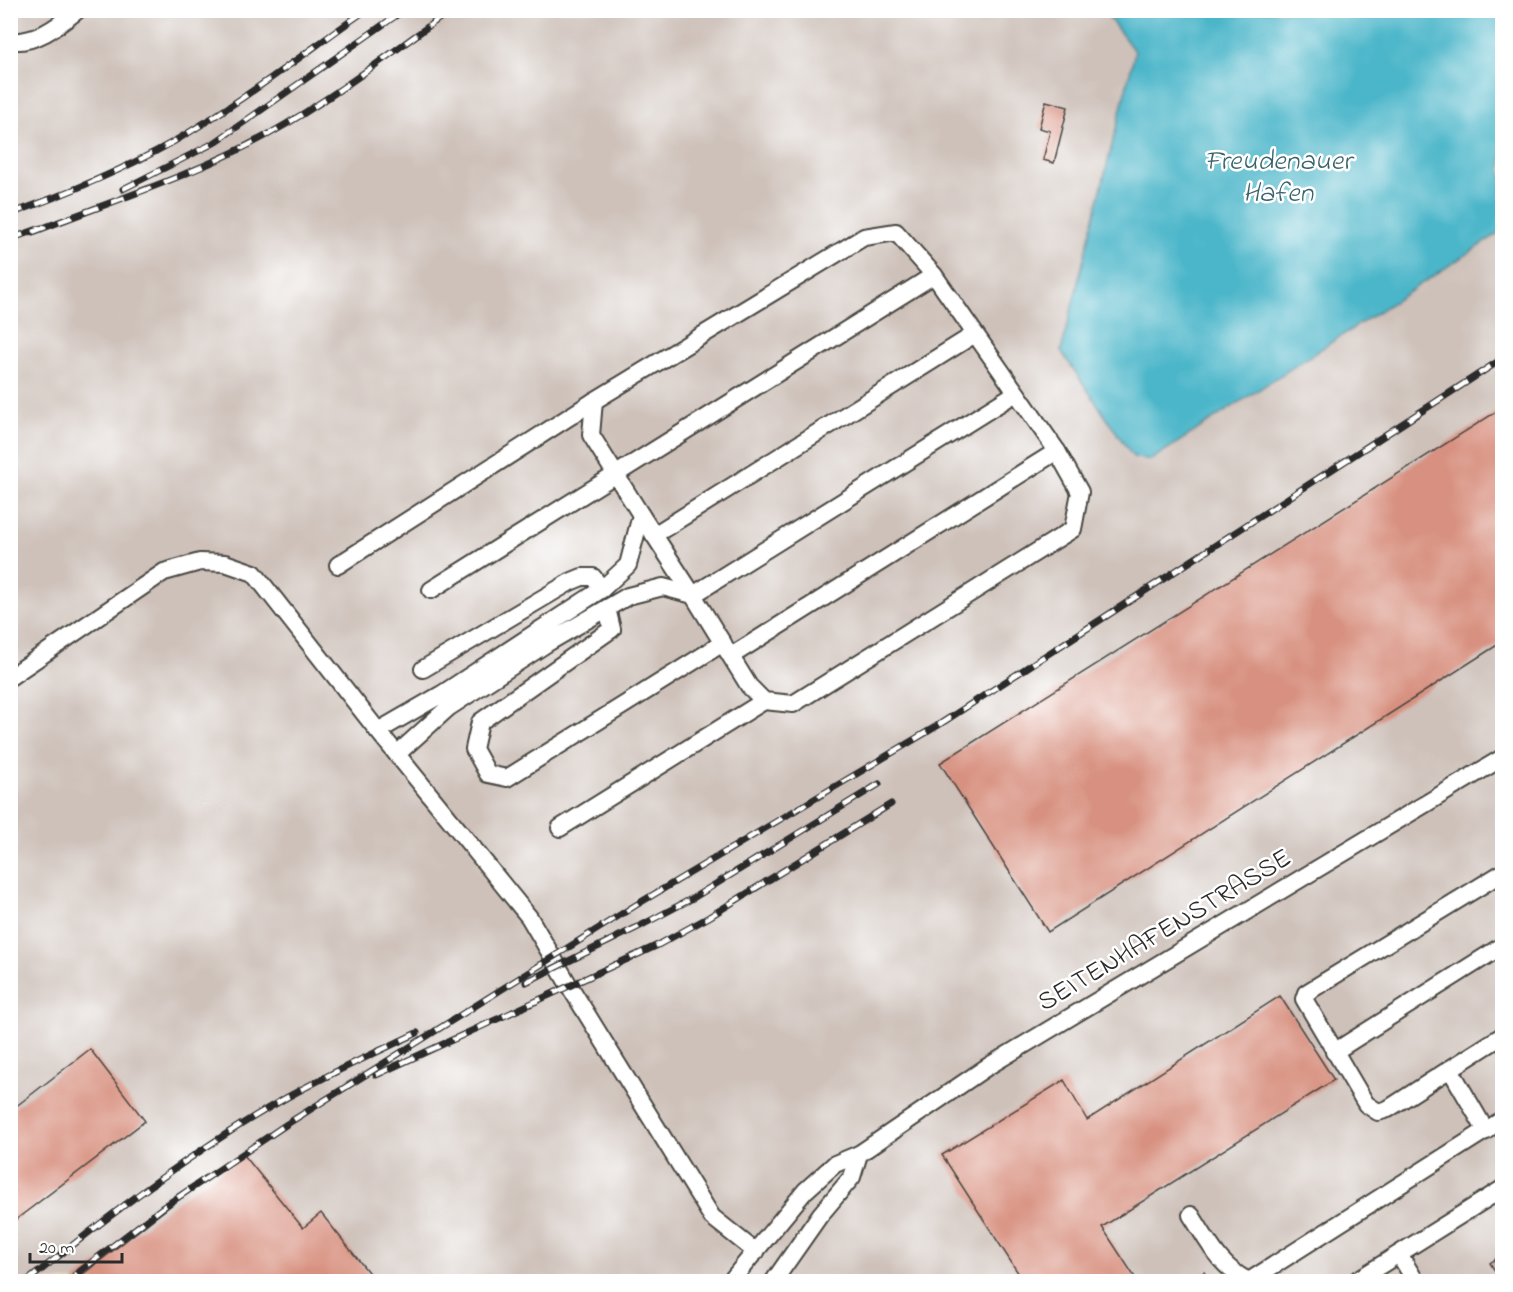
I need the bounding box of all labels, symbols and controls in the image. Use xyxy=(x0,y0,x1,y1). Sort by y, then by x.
water label: Freudenauer Hafen xyxy=(1204,142,1355,215)
street label: SEITENHAFENSTRASSE xyxy=(1031,840,1299,1022)
scale bar xyxy=(30,1226,122,1264)
text: 20 m xyxy=(39,1236,74,1262)

